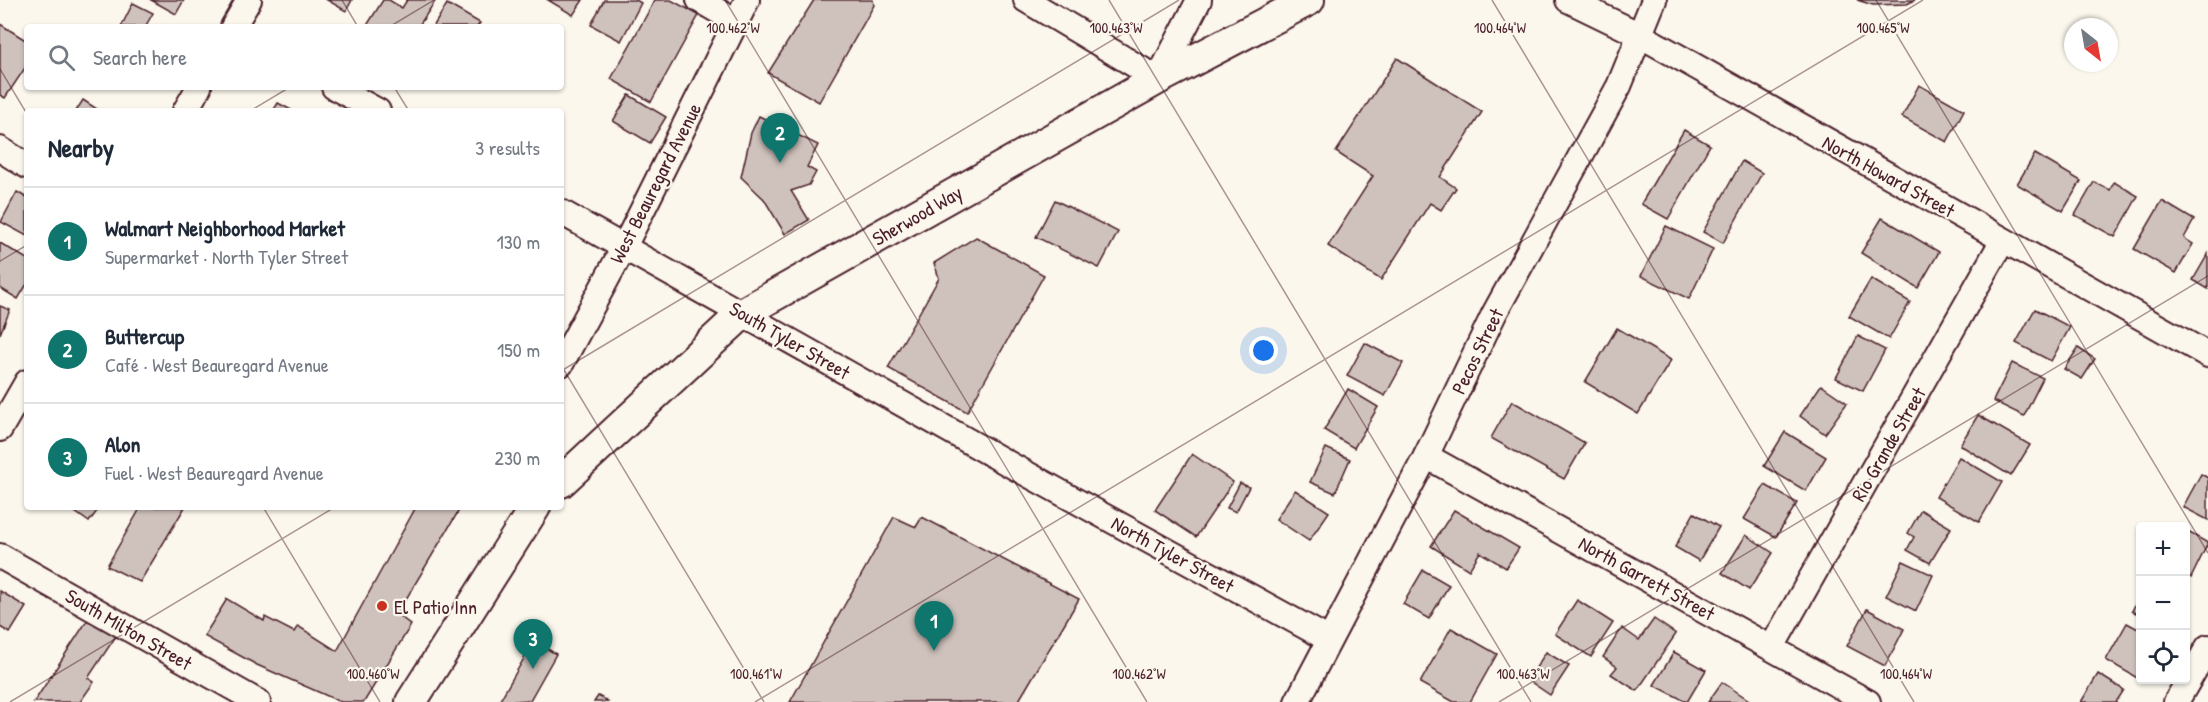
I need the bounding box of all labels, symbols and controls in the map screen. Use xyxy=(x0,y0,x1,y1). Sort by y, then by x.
text: 100.462°W xyxy=(706,17,760,38)
text: 100.463°W xyxy=(1089,17,1143,38)
text: 100.464°W xyxy=(1474,17,1527,38)
text: 100.465°W xyxy=(1857,17,1910,38)
north arrow xyxy=(2064,18,2118,72)
search box xyxy=(24,24,564,90)
icon: search xyxy=(45,41,78,74)
text: Search here xyxy=(93,42,187,72)
street label: West Beauregard Avenue xyxy=(603,98,707,268)
pin: 2 xyxy=(760,114,800,163)
street label: North Howard Street xyxy=(1818,128,1961,224)
text: Nearby xyxy=(48,130,114,165)
text: 3 results xyxy=(475,134,540,161)
street label: Sherwood Way xyxy=(867,178,967,252)
text: Walmart Neighborhood Market xyxy=(105,213,345,243)
text: 1 xyxy=(64,228,71,255)
text: 130 m xyxy=(497,228,540,255)
text: Supermarket · North Tyler Street xyxy=(105,243,348,270)
street label: South Tyler Street xyxy=(725,295,856,386)
street label: Pecos Street xyxy=(1445,303,1510,398)
text: Buttercup xyxy=(105,321,184,351)
text: 2 xyxy=(63,336,72,363)
text: 150 m xyxy=(497,336,540,363)
your location xyxy=(1249,336,1278,365)
text: Café · West Beauregard Avenue xyxy=(105,351,329,378)
street label: Rio Grande Street xyxy=(1844,381,1932,506)
text: Alon xyxy=(105,429,140,459)
text: 3 xyxy=(63,444,72,471)
text: 230 m xyxy=(495,444,540,471)
text: Fuel · West Beauregard Avenue xyxy=(105,459,324,486)
street label: North Tyler Street xyxy=(1107,509,1240,599)
map controls xyxy=(2136,522,2190,684)
button: + xyxy=(2136,522,2190,576)
street label: North Garrett Street xyxy=(1574,529,1721,627)
button: − xyxy=(2136,576,2190,630)
street label: South Milton Street xyxy=(61,582,198,677)
place label: El Patio Inn xyxy=(394,593,477,620)
marker: El Patio Inn xyxy=(375,599,389,613)
pin: 1 xyxy=(914,602,954,651)
pin: 3 xyxy=(514,620,552,669)
button: locate xyxy=(2136,630,2190,684)
text: 100.460°W xyxy=(346,663,400,684)
text: 100.461°W xyxy=(730,663,783,684)
text: 100.462°W xyxy=(1112,663,1166,684)
text: 100.463°W xyxy=(1496,663,1550,684)
text: 100.464°W xyxy=(1880,663,1933,684)

